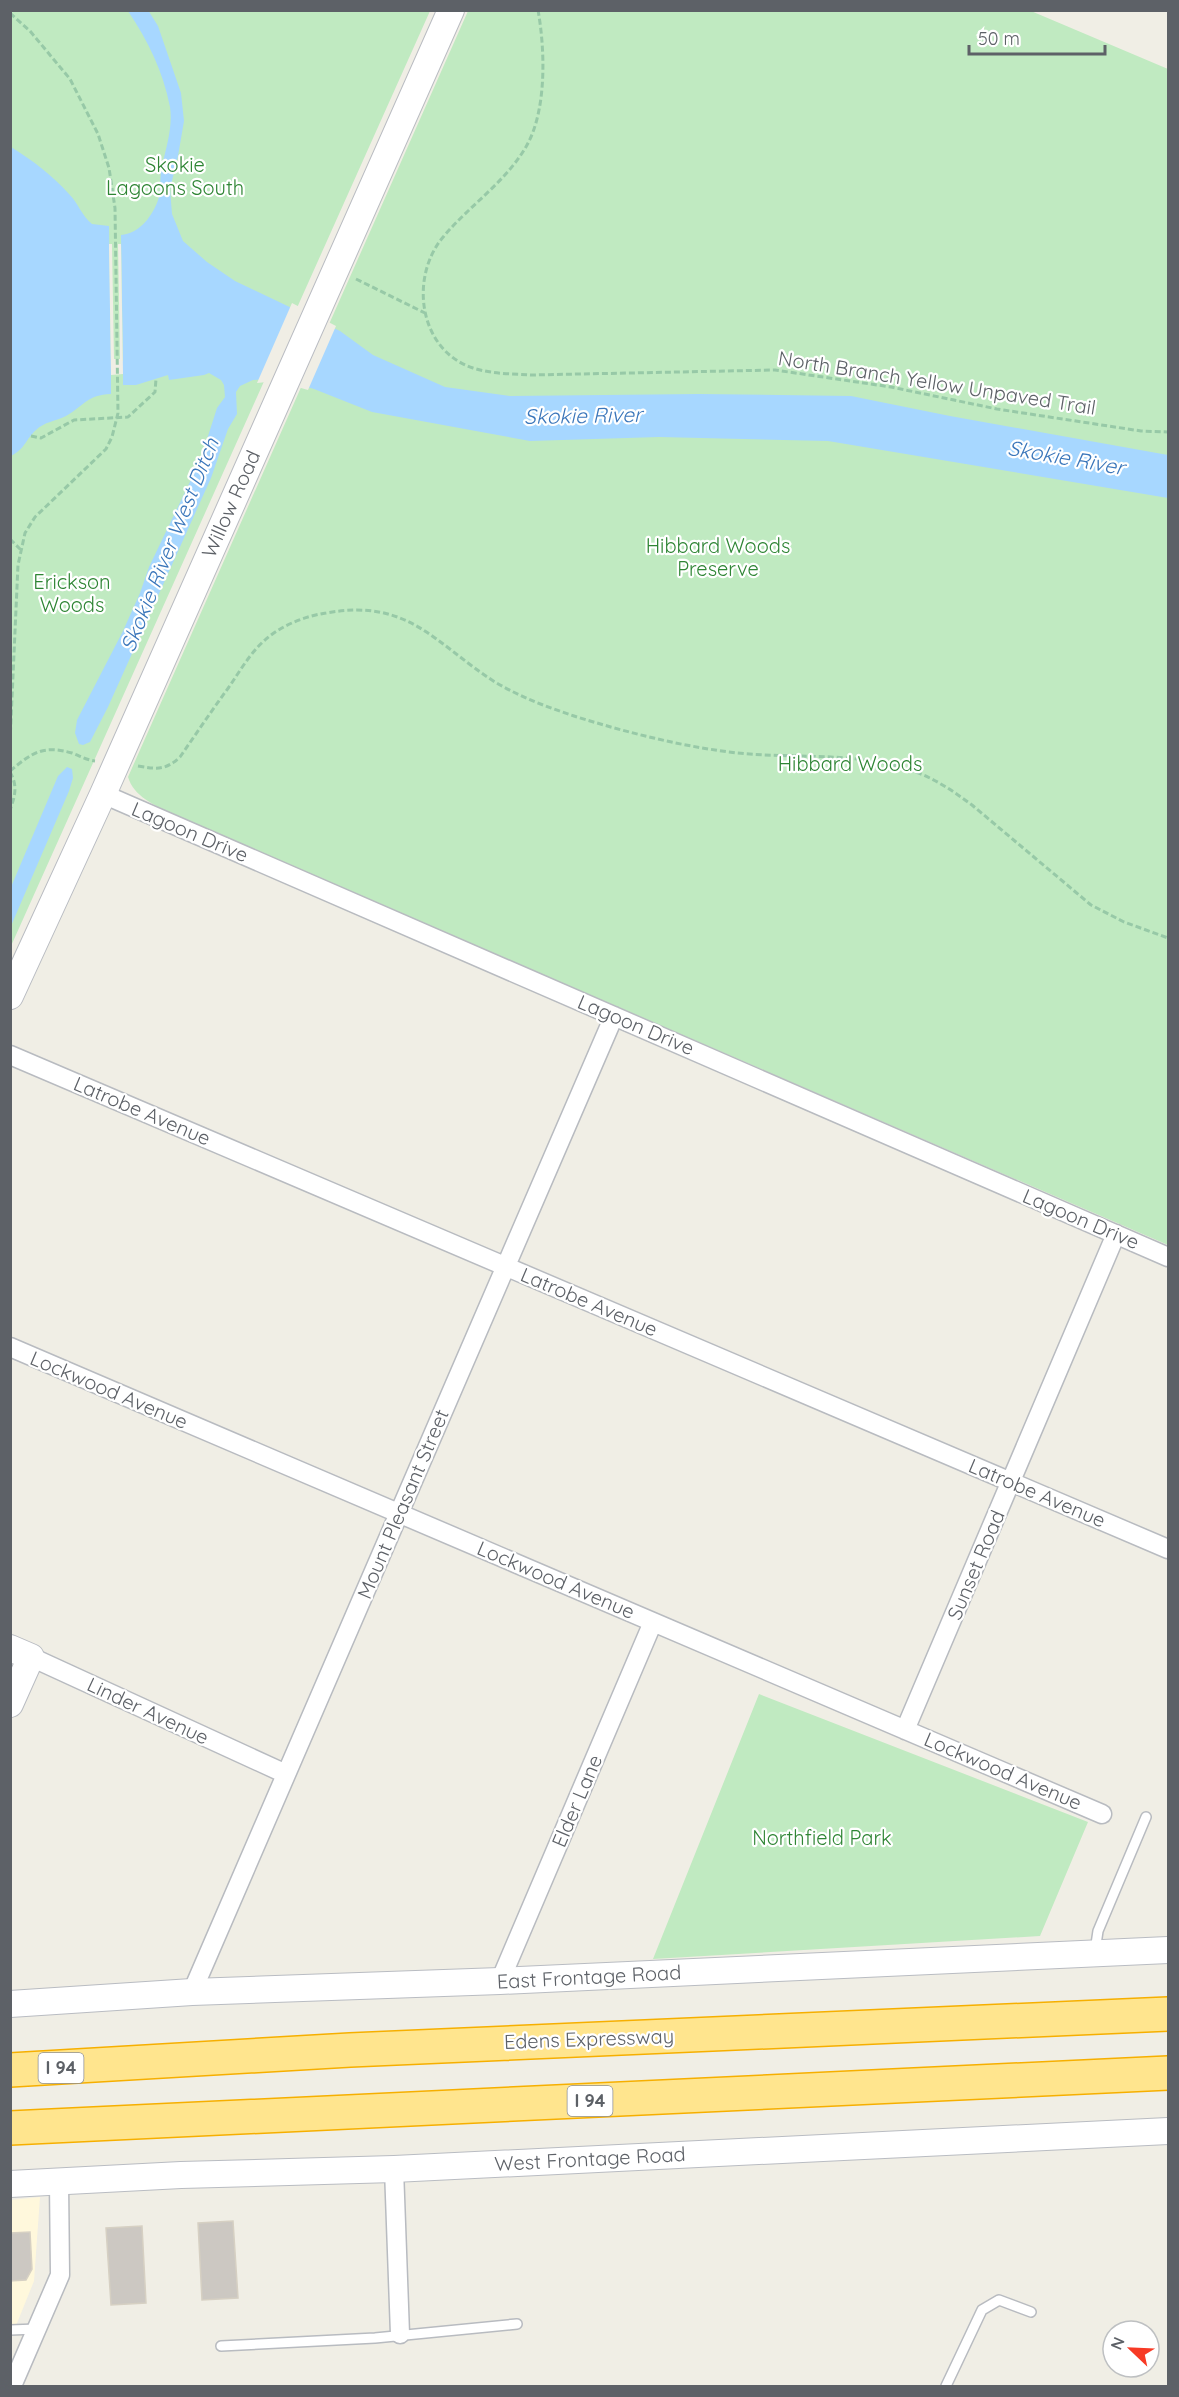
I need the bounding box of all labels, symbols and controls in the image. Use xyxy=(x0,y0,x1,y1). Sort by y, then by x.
scale bar xyxy=(969,18,1106,56)
text: 50 m xyxy=(978,27,1020,50)
park label: Skokie Lagoons South xyxy=(106,152,244,200)
street label: North Branch Yellow Unpaved Trail xyxy=(777,345,1098,420)
water label: Skokie River xyxy=(524,401,645,429)
water label: Skokie River West Ditch xyxy=(114,433,224,655)
water label: Skokie River xyxy=(1006,434,1129,481)
street label: Willow Road xyxy=(196,446,265,561)
park label: Hibbard Woods Preserve xyxy=(646,533,790,581)
park label: Erickson Woods xyxy=(33,569,111,617)
park label: Hibbard Woods xyxy=(778,751,922,776)
street label: Lagoon Drive xyxy=(128,796,252,867)
street label: Lagoon Drive xyxy=(574,989,698,1060)
street label: Latrobe Avenue xyxy=(70,1070,214,1151)
street label: Lagoon Drive xyxy=(1019,1183,1143,1254)
street label: Latrobe Avenue xyxy=(517,1261,661,1342)
street label: Lockwood Avenue xyxy=(27,1345,192,1434)
street label: Mount Pleasant Street xyxy=(351,1405,454,1602)
street label: Latrobe Avenue xyxy=(965,1452,1109,1533)
street label: Sunset Road xyxy=(941,1506,1010,1623)
street label: Lockwood Avenue xyxy=(474,1535,639,1624)
street label: Linder Avenue xyxy=(83,1671,213,1750)
street label: Lockwood Avenue xyxy=(921,1726,1086,1815)
street label: Elder Lane xyxy=(546,1751,607,1851)
park label: Northfield Park xyxy=(752,1825,892,1850)
street label: East Frontage Road xyxy=(496,1959,682,1994)
street label: Edens Expressway xyxy=(504,2023,674,2054)
road number: I 94 xyxy=(38,2053,84,2083)
road number: I 94 xyxy=(568,2086,612,2116)
street label: West Frontage Road xyxy=(494,2141,686,2176)
north arrow xyxy=(1101,2319,1161,2379)
text: N xyxy=(1106,2334,1129,2352)

